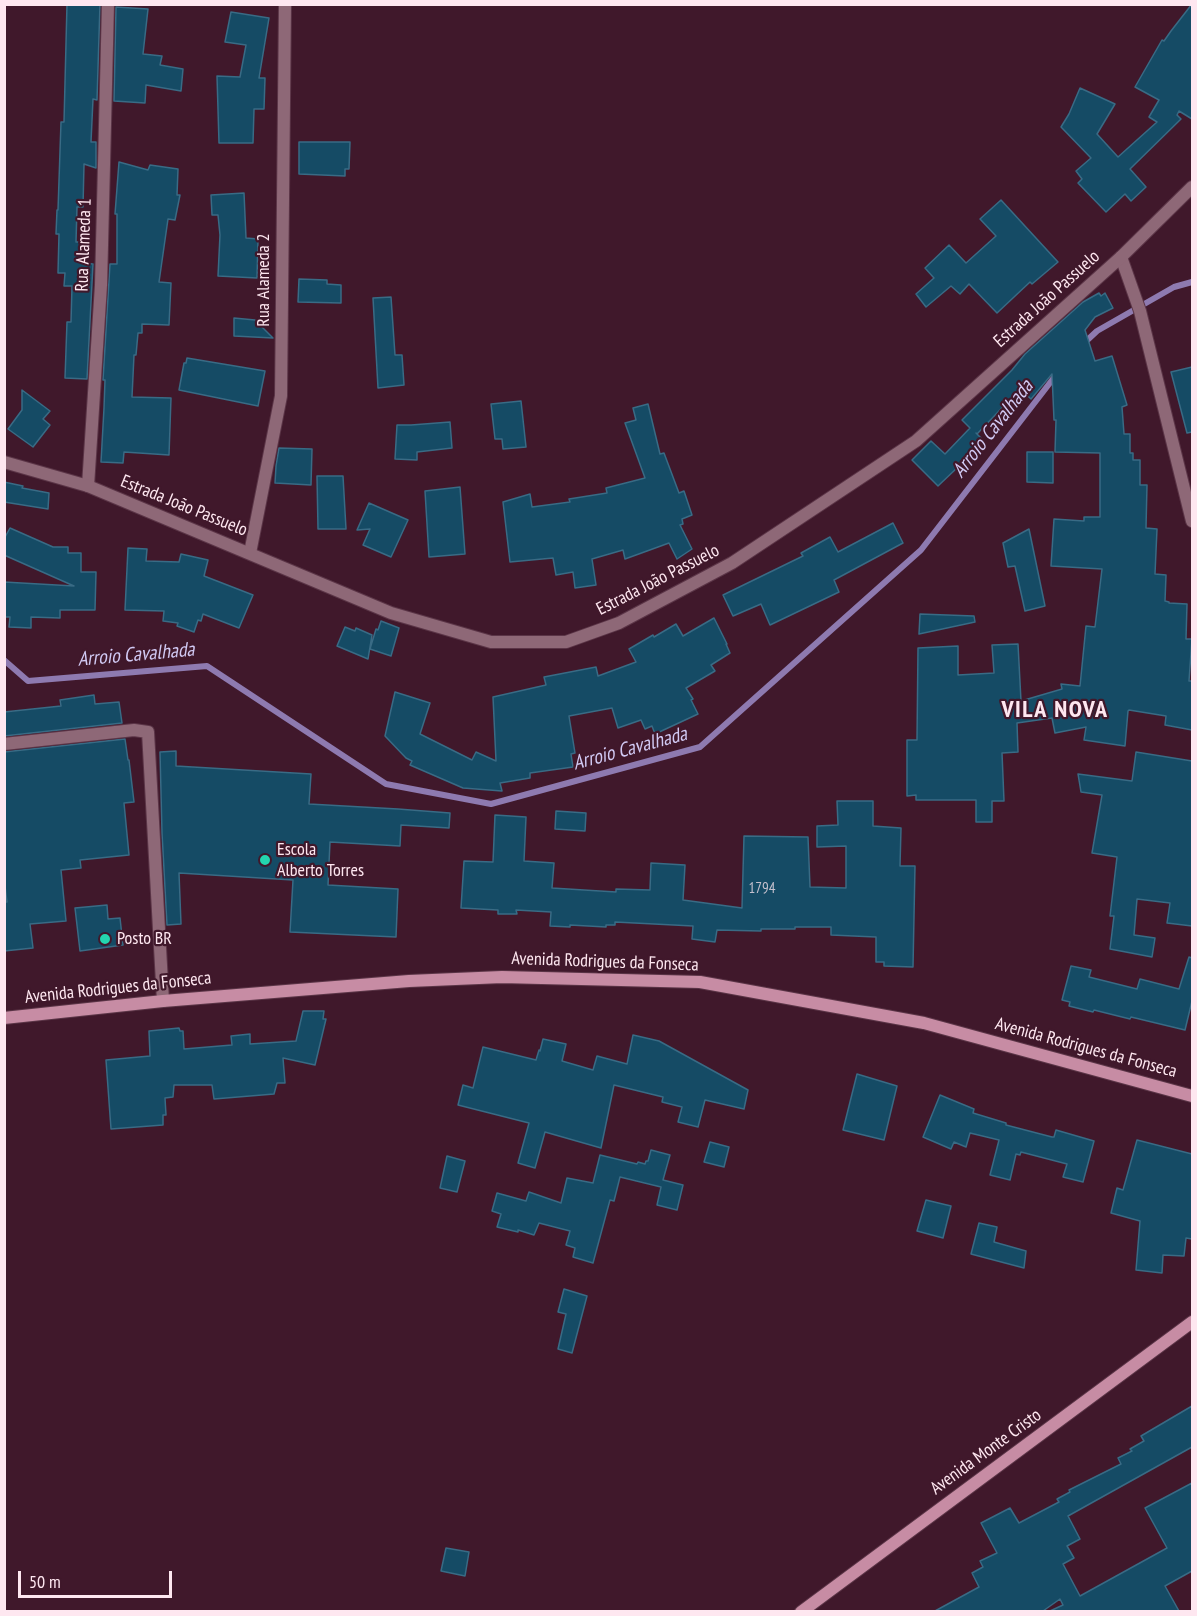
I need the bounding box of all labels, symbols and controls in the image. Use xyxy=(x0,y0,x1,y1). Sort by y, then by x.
street label: Rua Alameda 1 xyxy=(72,198,96,292)
street label: Rua Alameda 2 xyxy=(253,233,275,327)
street label: Estrada João Passuelo xyxy=(990,246,1104,352)
water label: Arroio Cavalhada xyxy=(948,375,1038,483)
street label: Estrada João Passuelo xyxy=(117,471,251,541)
street label: Estrada João Passuelo xyxy=(593,540,723,620)
water label: Arroio Cavalhada xyxy=(77,638,195,672)
district label: VILA NOVA xyxy=(1001,696,1109,724)
water label: Arroio Cavalhada xyxy=(570,722,690,776)
place label: Escola Alberto Torres xyxy=(277,839,364,882)
marker: Escola Alberto Torres xyxy=(258,853,272,867)
house number: 1794 xyxy=(749,880,775,898)
place label: Posto BR xyxy=(117,928,172,950)
marker: Posto BR xyxy=(98,932,112,946)
street label: Avenida Rodrigues da Fonseca xyxy=(511,948,699,976)
street label: Avenida Rodrigues da Fonseca xyxy=(24,967,212,1009)
street label: Avenida Rodrigues da Fonseca xyxy=(993,1013,1179,1083)
street label: Avenida Monte Cristo xyxy=(926,1405,1046,1499)
scale bar xyxy=(21,1559,176,1597)
text: 50 m xyxy=(29,1570,61,1593)

